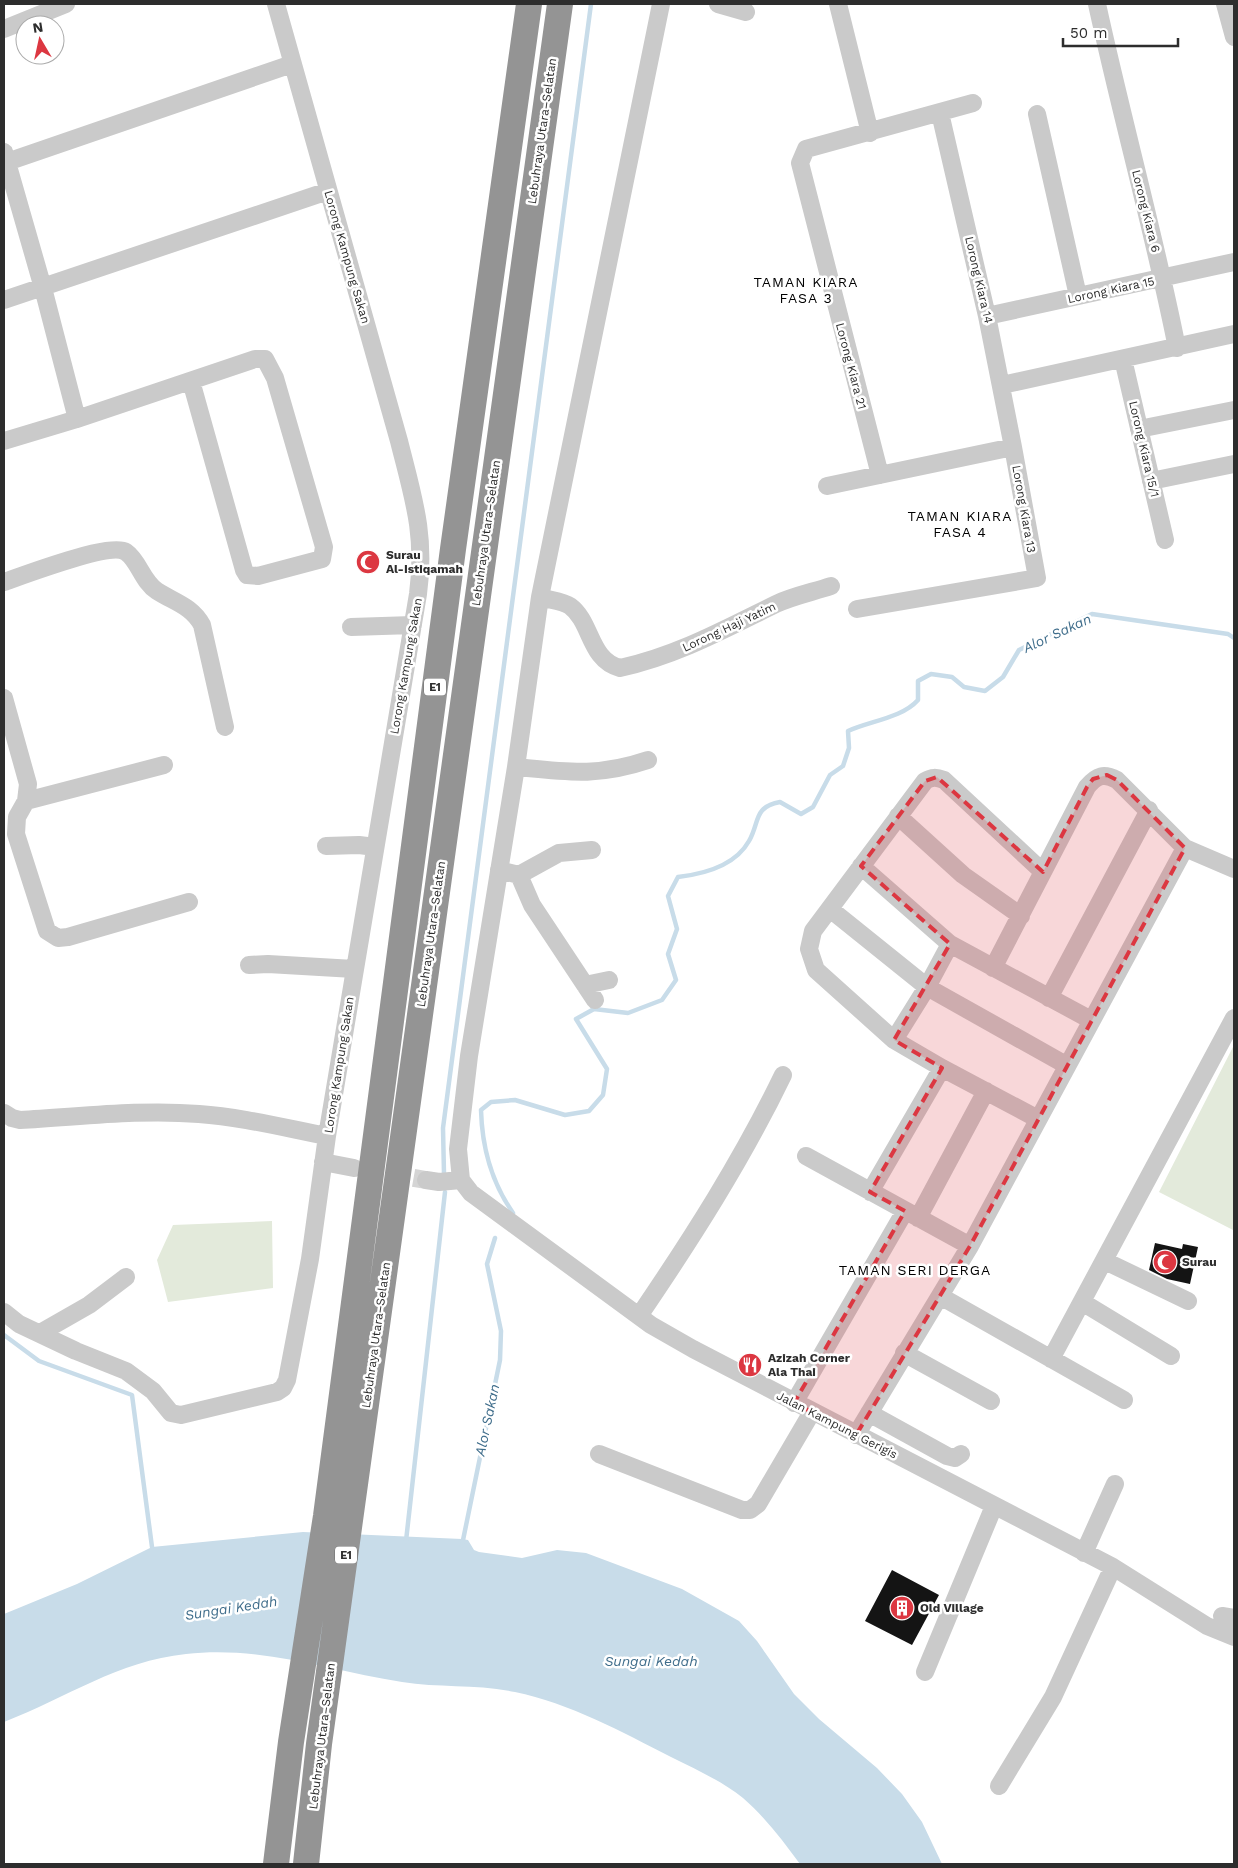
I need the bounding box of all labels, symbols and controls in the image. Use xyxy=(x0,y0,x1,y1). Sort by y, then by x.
north arrow xyxy=(15,15,65,65)
scale bar xyxy=(1063,15,1178,47)
text: N xyxy=(32,18,44,36)
text: 50 m xyxy=(1070,24,1107,42)
street label: Lebuhraya Utara–Selatan xyxy=(525,57,559,205)
street label: Lorong Kiara 6 xyxy=(1129,168,1163,254)
street label: Lorong Kampung Sakan xyxy=(321,189,373,325)
street label: Lorong Kiara 14 xyxy=(962,235,996,325)
district label: TAMAN KIARA FASA 3 xyxy=(754,274,858,306)
street label: Lorong Kiara 15 xyxy=(1066,274,1156,306)
street label: Lorong Kiara 21 xyxy=(833,321,869,411)
street label: Lorong Kiara 15/1 xyxy=(1126,399,1162,499)
street label: Lebuhraya Utara–Selatan xyxy=(469,459,503,607)
street label: Lorong Kiara 13 xyxy=(1009,464,1039,554)
district label: TAMAN KIARA FASA 4 xyxy=(908,508,1012,540)
place label: Surau Al-Istiqamah xyxy=(386,548,463,576)
mosque icon: Surau Al-Istiqamah xyxy=(355,549,381,575)
street label: Lorong Kampung Sakan xyxy=(387,597,425,735)
street label: Lorong Haji Yatim xyxy=(680,599,778,655)
water label: Alor Sakan xyxy=(1020,610,1094,656)
road number: E1 xyxy=(424,679,446,696)
street label: Lebuhraya Utara–Selatan xyxy=(414,860,448,1008)
street label: Lorong Kampung Sakan xyxy=(321,996,357,1134)
mosque icon: Surau xyxy=(1152,1249,1178,1275)
place label: Surau xyxy=(1182,1255,1217,1269)
street label: Lebuhraya Utara–Selatan xyxy=(359,1261,393,1409)
district label: TAMAN SERI DERGA xyxy=(839,1262,991,1278)
place label: Azizah Corner Ala Thai xyxy=(768,1351,851,1379)
restaurant icon: Azizah Corner Ala Thai xyxy=(737,1352,763,1378)
water label: Alor Sakan xyxy=(471,1383,502,1458)
street label: Jalan Kampung Gerigis xyxy=(774,1388,900,1462)
road number: E1 xyxy=(335,1546,357,1564)
water label: Sungai Kedah xyxy=(184,1593,278,1623)
building icon: Old Village xyxy=(889,1595,915,1621)
place label: Old Village xyxy=(920,1601,984,1615)
water label: Sungai Kedah xyxy=(604,1653,698,1669)
street label: Lebuhraya Utara–Selatan xyxy=(306,1662,338,1810)

